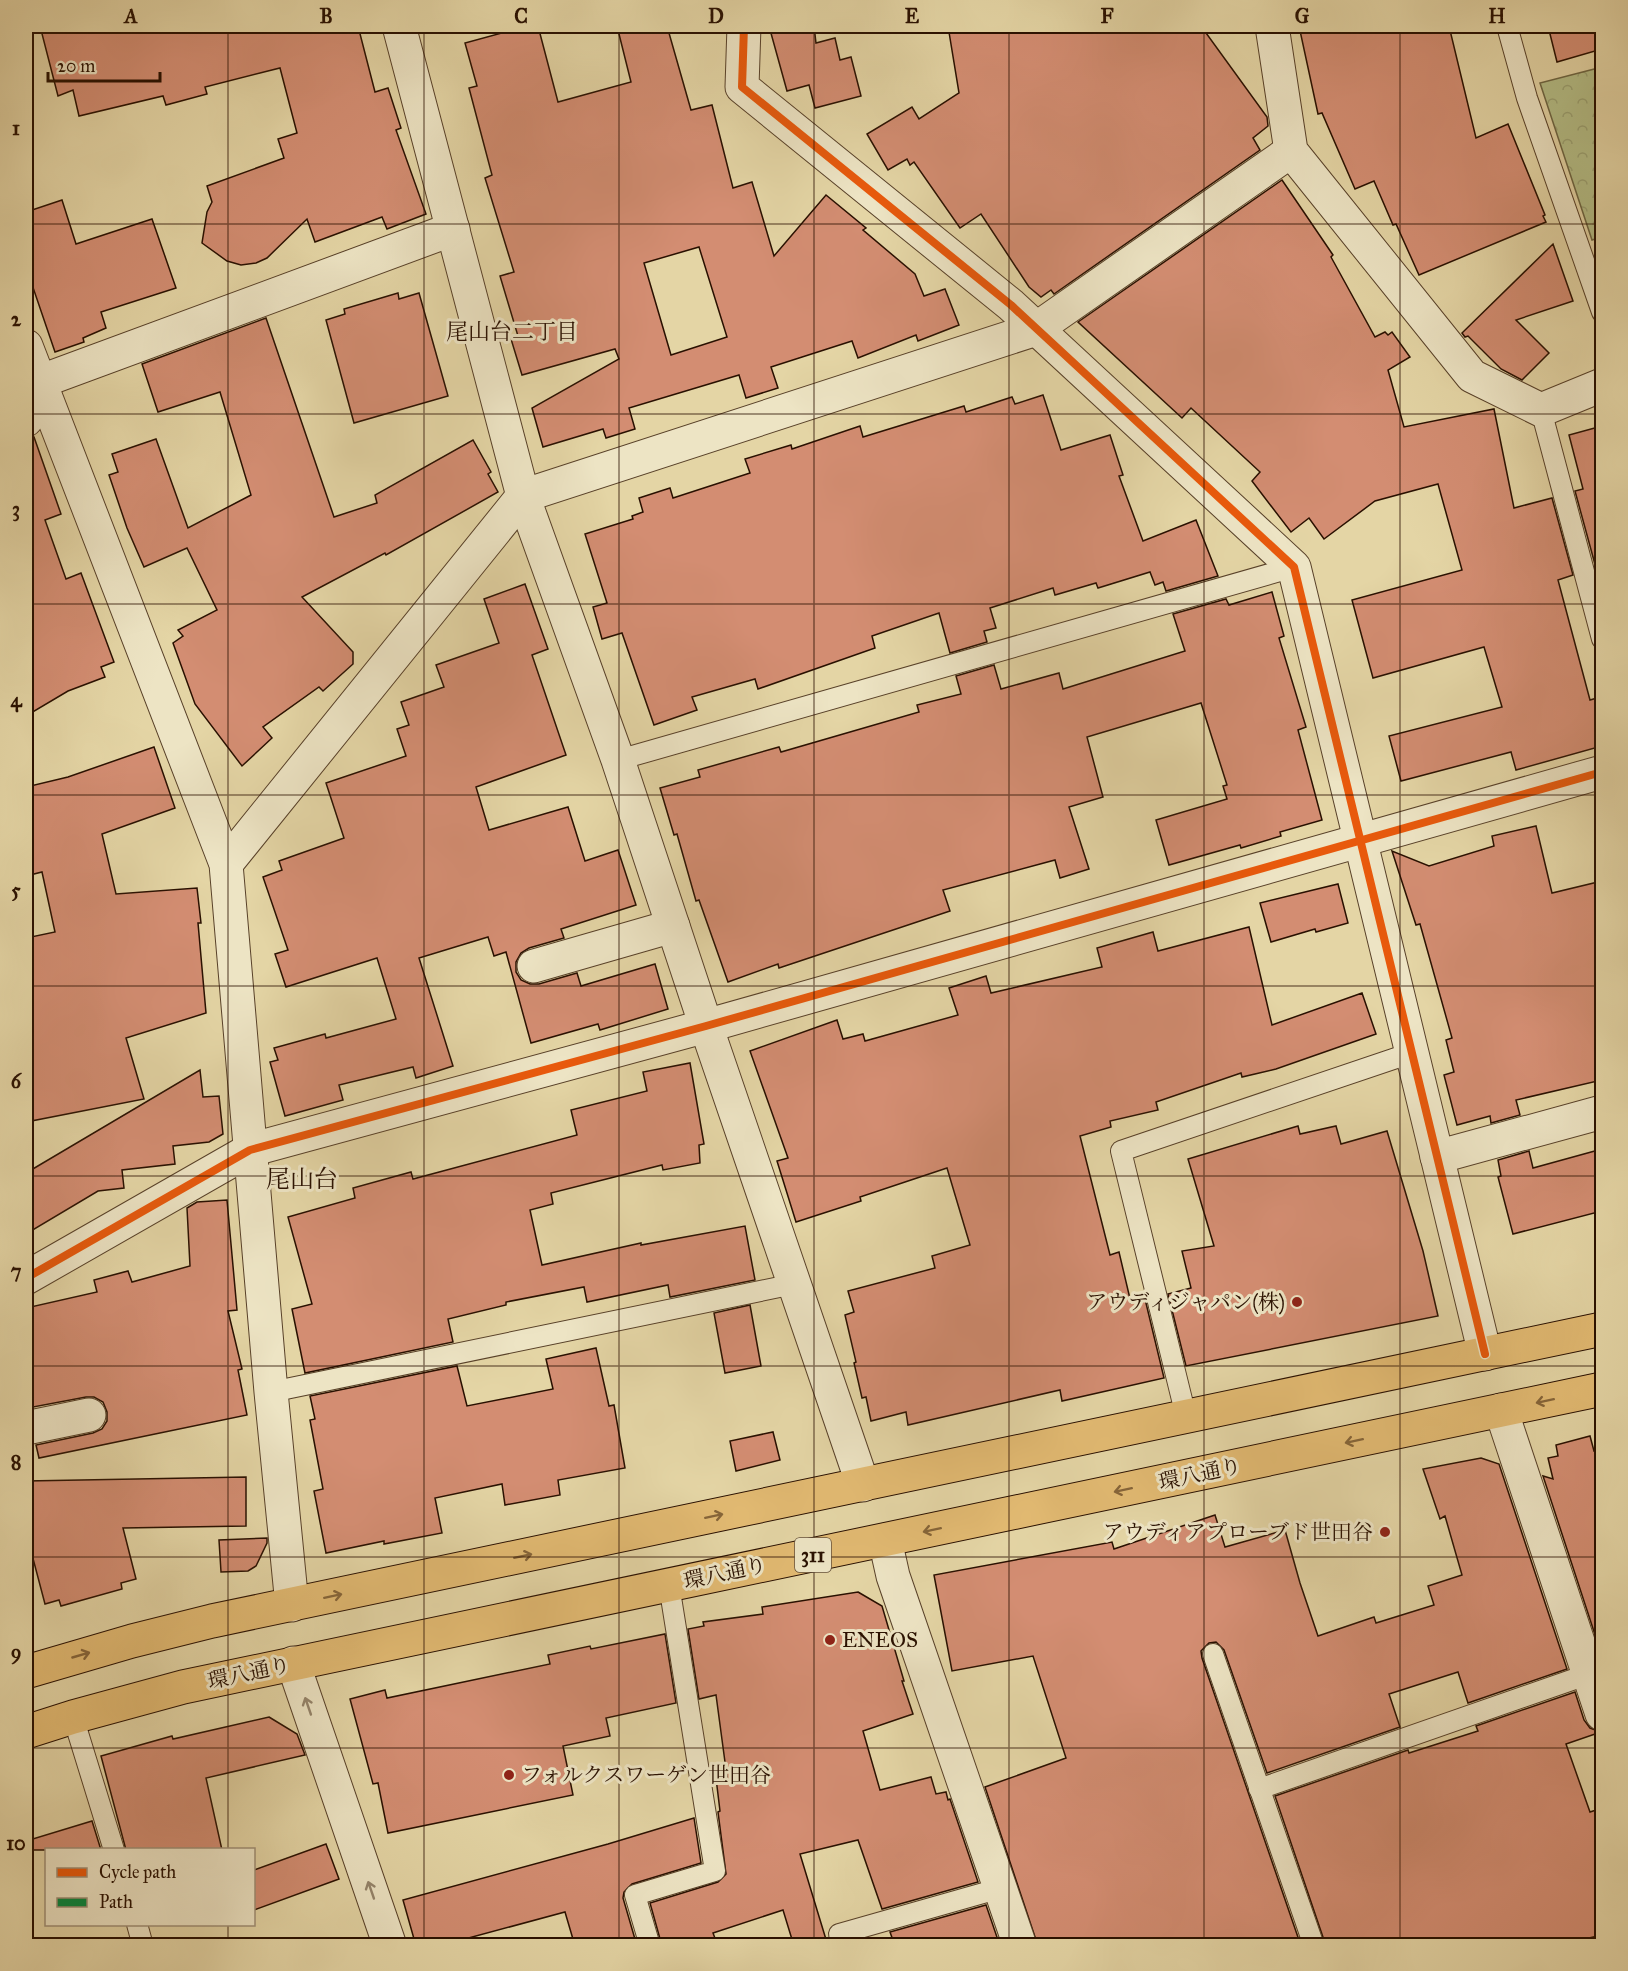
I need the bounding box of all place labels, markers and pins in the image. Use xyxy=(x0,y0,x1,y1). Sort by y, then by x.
place label: アウディジャパン(株) xyxy=(1086,1289,1285,1315)
marker: アウディジャパン(株) xyxy=(1290,1295,1304,1309)
place label: アウディアプローブド世田谷 xyxy=(1103,1519,1373,1545)
marker: アウディアプローブド世田谷 xyxy=(1378,1525,1392,1539)
place label: ENEOS xyxy=(842,1627,918,1653)
marker: ENEOS xyxy=(823,1633,837,1647)
place label: フォルクスワーゲン世田谷 xyxy=(521,1762,771,1788)
marker: フォルクスワーゲン世田谷 xyxy=(502,1768,516,1782)

